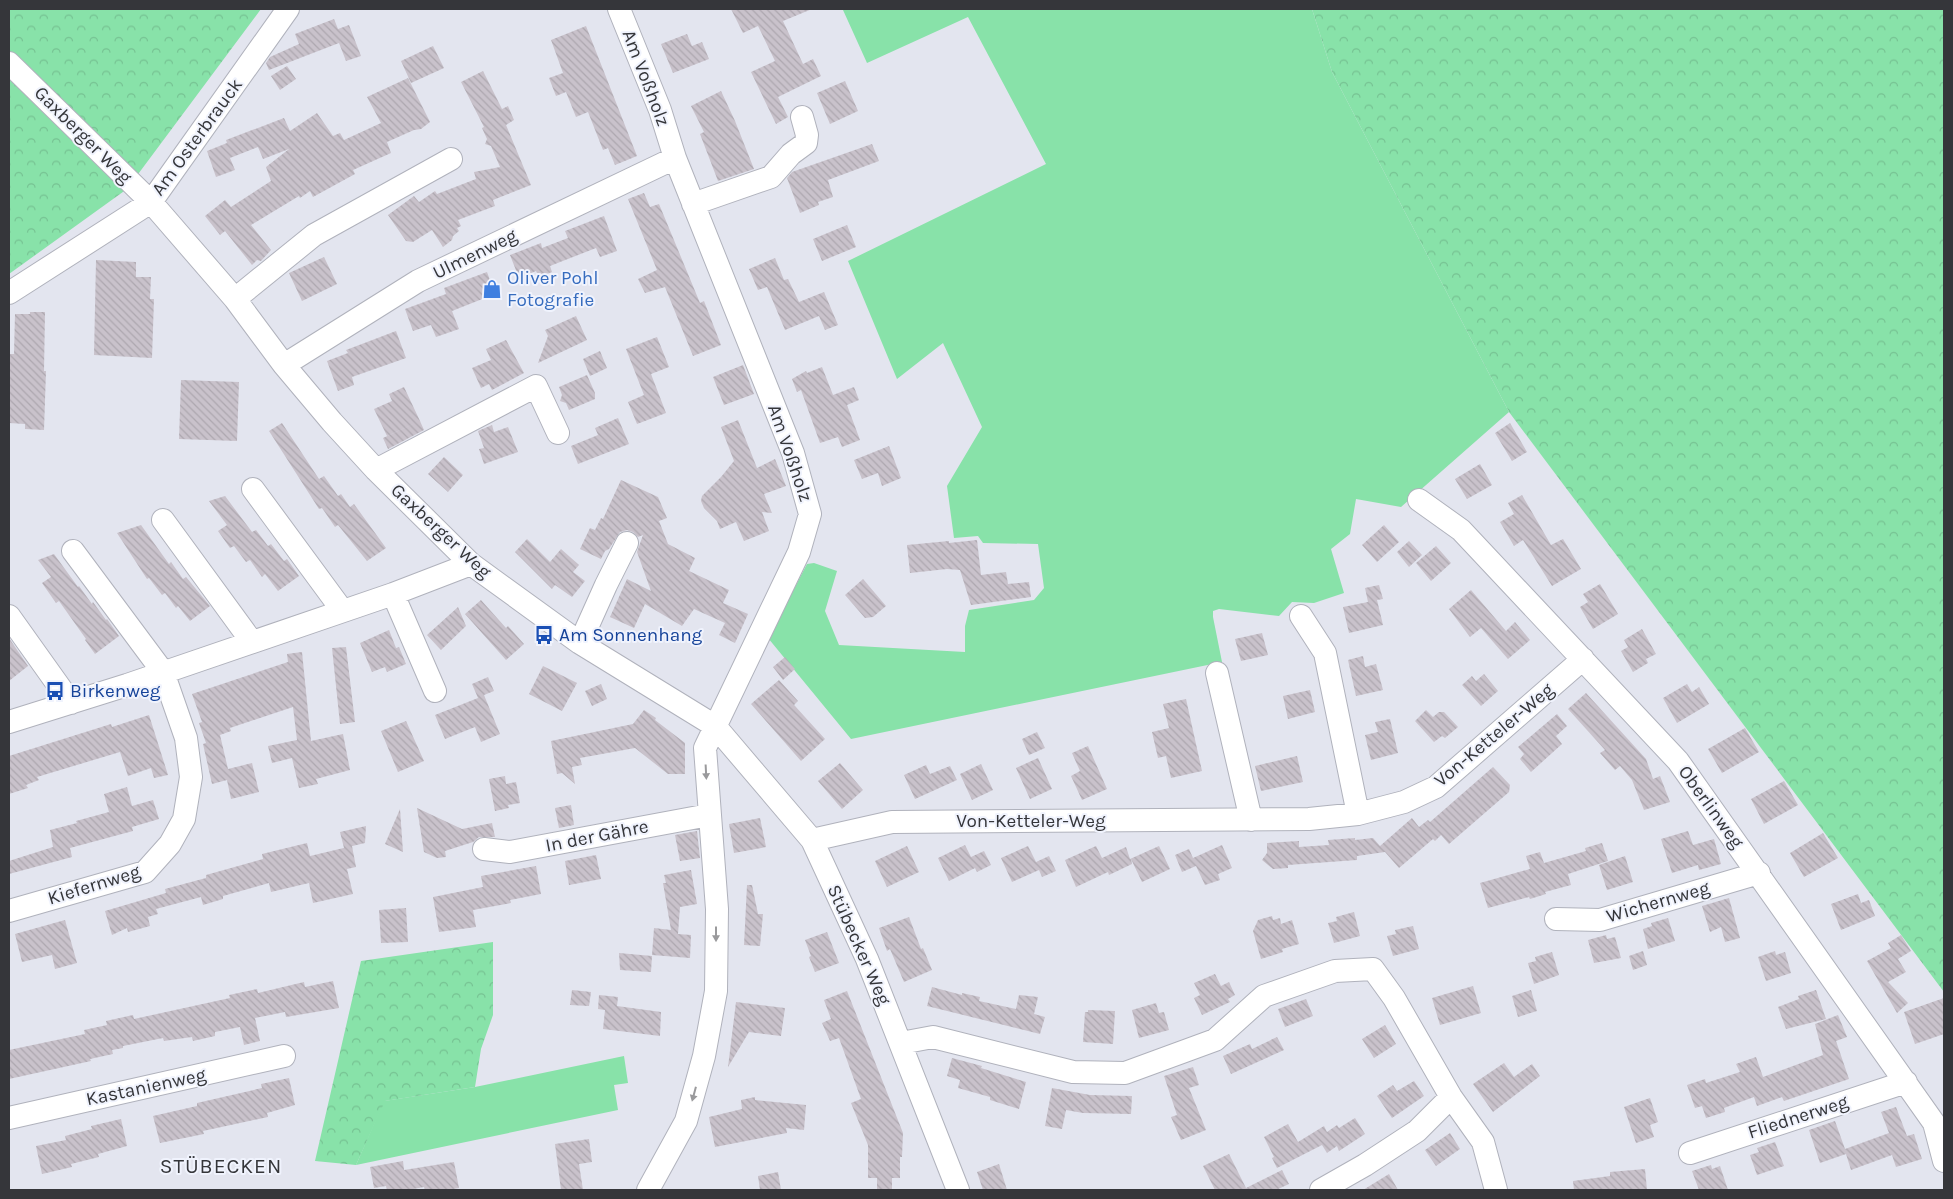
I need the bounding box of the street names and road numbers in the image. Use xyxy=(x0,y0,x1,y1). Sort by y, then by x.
street label: Am Voßholz xyxy=(618,27,674,129)
street label: Am Osterbrauck xyxy=(147,74,247,200)
street label: Gaxberger Weg xyxy=(30,82,136,188)
street label: Ulmenweg xyxy=(429,224,521,284)
street label: Am Voßholz xyxy=(763,401,817,505)
street label: Gaxberger Weg xyxy=(386,479,496,583)
street label: Von-Ketteler-Weg xyxy=(1430,678,1558,791)
street label: Oberlinweg xyxy=(1674,761,1749,853)
street label: Von-Ketteler-Weg xyxy=(956,810,1106,832)
street label: In der Gähre xyxy=(544,815,650,857)
street label: Kiefernweg xyxy=(45,860,143,910)
street label: Wichernweg xyxy=(1604,877,1712,927)
street label: Stübecker Weg xyxy=(823,881,896,1009)
street label: Kastanienweg xyxy=(84,1063,208,1110)
street label: Fliednerweg xyxy=(1745,1090,1851,1144)

